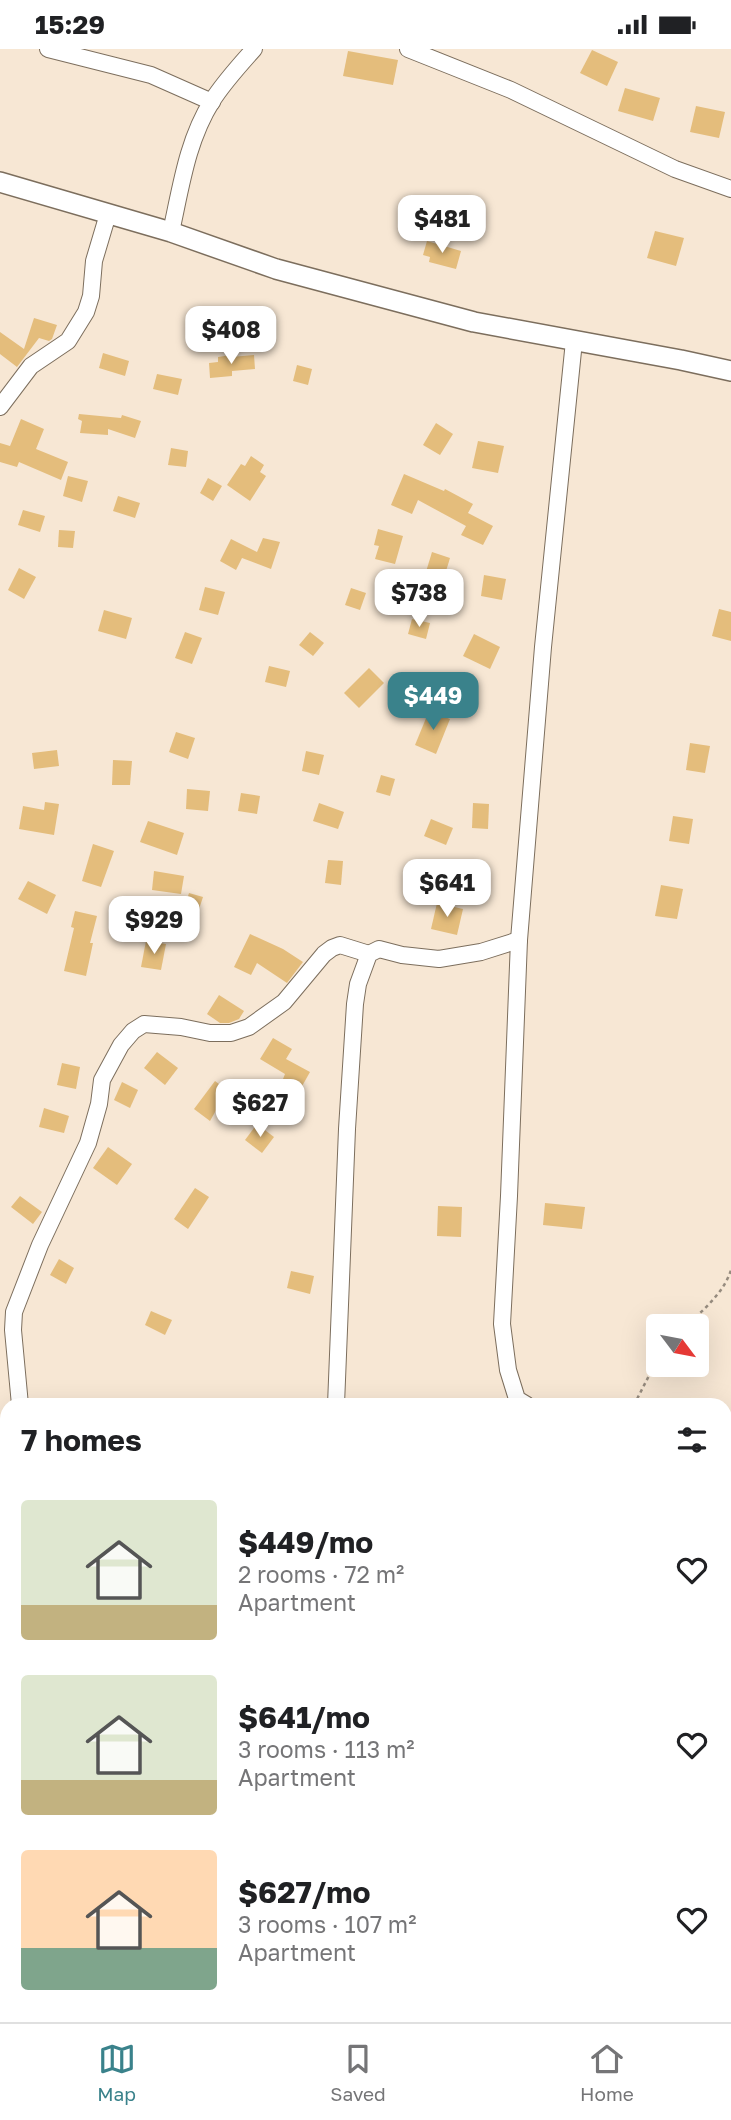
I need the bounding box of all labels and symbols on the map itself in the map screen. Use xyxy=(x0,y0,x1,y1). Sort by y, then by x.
pin: $481 xyxy=(401,195,483,255)
pin: $408 xyxy=(190,307,272,366)
pin: $738 xyxy=(378,569,460,629)
pin: $449 xyxy=(392,673,474,732)
pin: $641 xyxy=(406,859,488,919)
pin: $929 xyxy=(113,897,195,956)
pin: $627 xyxy=(219,1079,301,1139)
north arrow xyxy=(646,1314,709,1377)

